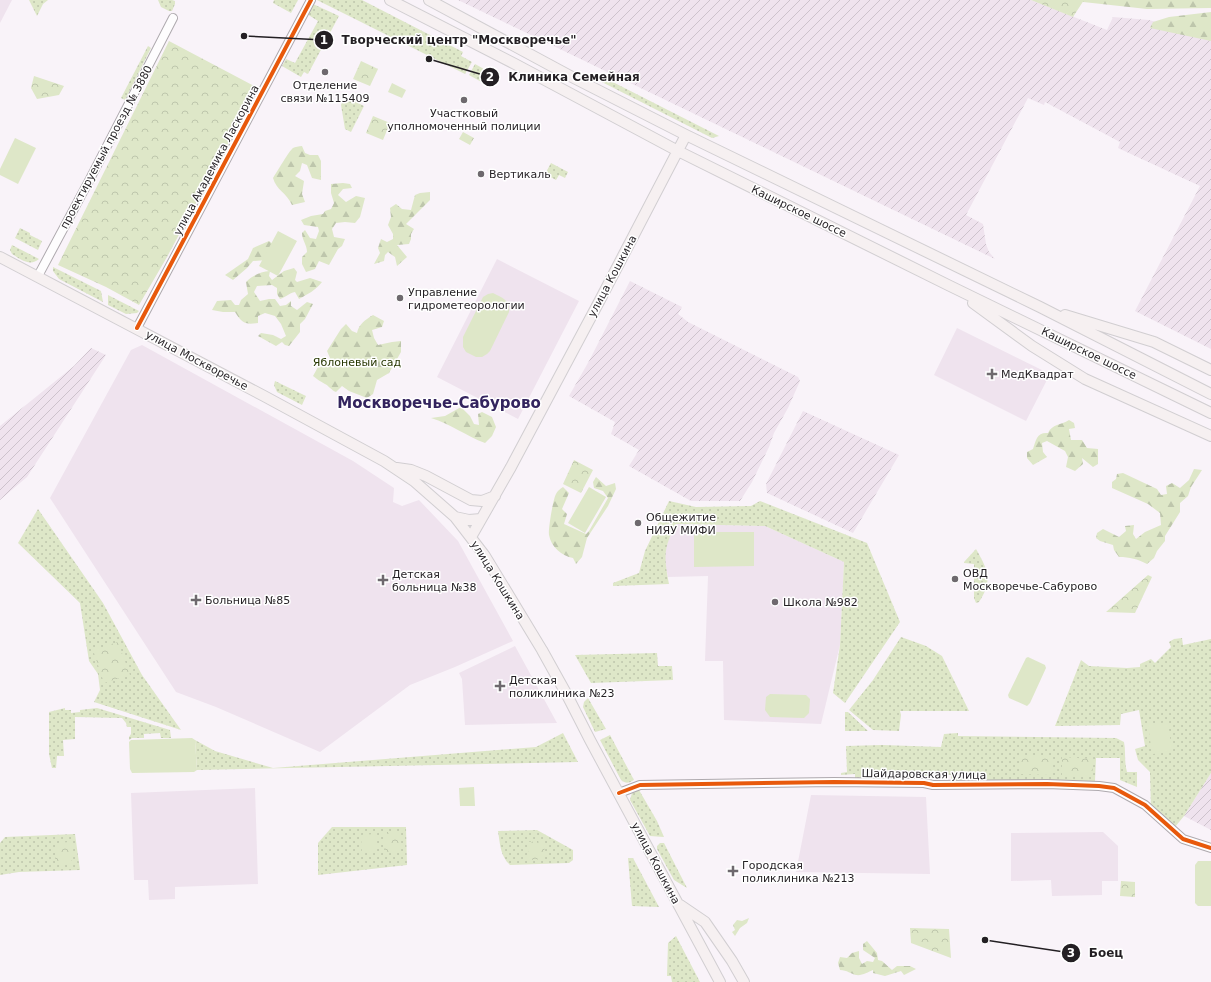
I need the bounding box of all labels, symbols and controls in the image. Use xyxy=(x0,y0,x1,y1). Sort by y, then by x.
callout: Творческий центр "Москворечье" xyxy=(314,28,585,52)
text: 1 xyxy=(320,33,328,47)
text: Творческий центр "Москворечье" xyxy=(342,33,576,47)
street label: проектируемый проезд № 3880 xyxy=(58,63,155,231)
callout: Клиника Семейная xyxy=(480,65,648,89)
marker: Отделение связи №115409 xyxy=(320,67,330,77)
text: 2 xyxy=(486,70,494,84)
text: Клиника Семейная xyxy=(508,70,640,84)
place label: Отделение связи №115409 xyxy=(280,79,370,105)
street label: улица Академика Ласкорина xyxy=(171,83,262,238)
marker: Участковый уполномоченный полиции xyxy=(459,95,469,105)
place label: Участковый уполномоченный полиции xyxy=(387,107,541,133)
place label: Вертикаль xyxy=(489,168,551,181)
marker: Вертикаль xyxy=(476,169,486,179)
street label: Каширское шоссе xyxy=(749,183,849,240)
street label: улица Кошкина xyxy=(585,233,639,319)
place label: Управление гидрометеорологии xyxy=(408,286,525,312)
marker: Управление гидрометеорологии xyxy=(395,293,405,303)
street label: Каширское шоссе xyxy=(1039,325,1139,382)
street label: улица Москворечье xyxy=(143,328,250,393)
park label: Яблоневый сад xyxy=(313,356,402,369)
marker: МедКвадрат xyxy=(986,368,998,380)
place label: МедКвадрат xyxy=(1001,368,1074,381)
district label: Москворечье-Сабурово xyxy=(337,394,541,412)
place label: Общежитие НИЯУ МИФИ xyxy=(646,511,716,537)
marker: Общежитие НИЯУ МИФИ xyxy=(633,518,643,528)
street label: улица Кошкина xyxy=(468,538,527,622)
place label: ОВД Москворечье-Сабурово xyxy=(963,567,1098,593)
place label: Детская больница №38 xyxy=(392,568,477,594)
marker: Детская больница №38 xyxy=(377,574,389,586)
marker: ОВД Москворечье-Сабурово xyxy=(950,574,960,584)
marker: Больница №85 xyxy=(190,594,202,606)
place label: Больница №85 xyxy=(205,594,290,607)
place label: Школа №982 xyxy=(783,596,858,609)
marker: Школа №982 xyxy=(770,597,780,607)
place label: Детская поликлиника №23 xyxy=(509,674,615,700)
marker: Детская поликлиника №23 xyxy=(494,680,506,692)
street label: Шайдаровская улица xyxy=(862,767,986,782)
street label: улица Кошкина xyxy=(629,820,683,906)
place label: Городская поликлиника №213 xyxy=(742,859,855,885)
marker: Городская поликлиника №213 xyxy=(727,865,739,877)
callout: Боец xyxy=(1061,941,1131,965)
text: 3 xyxy=(1067,946,1075,960)
text: Боец xyxy=(1089,946,1123,960)

